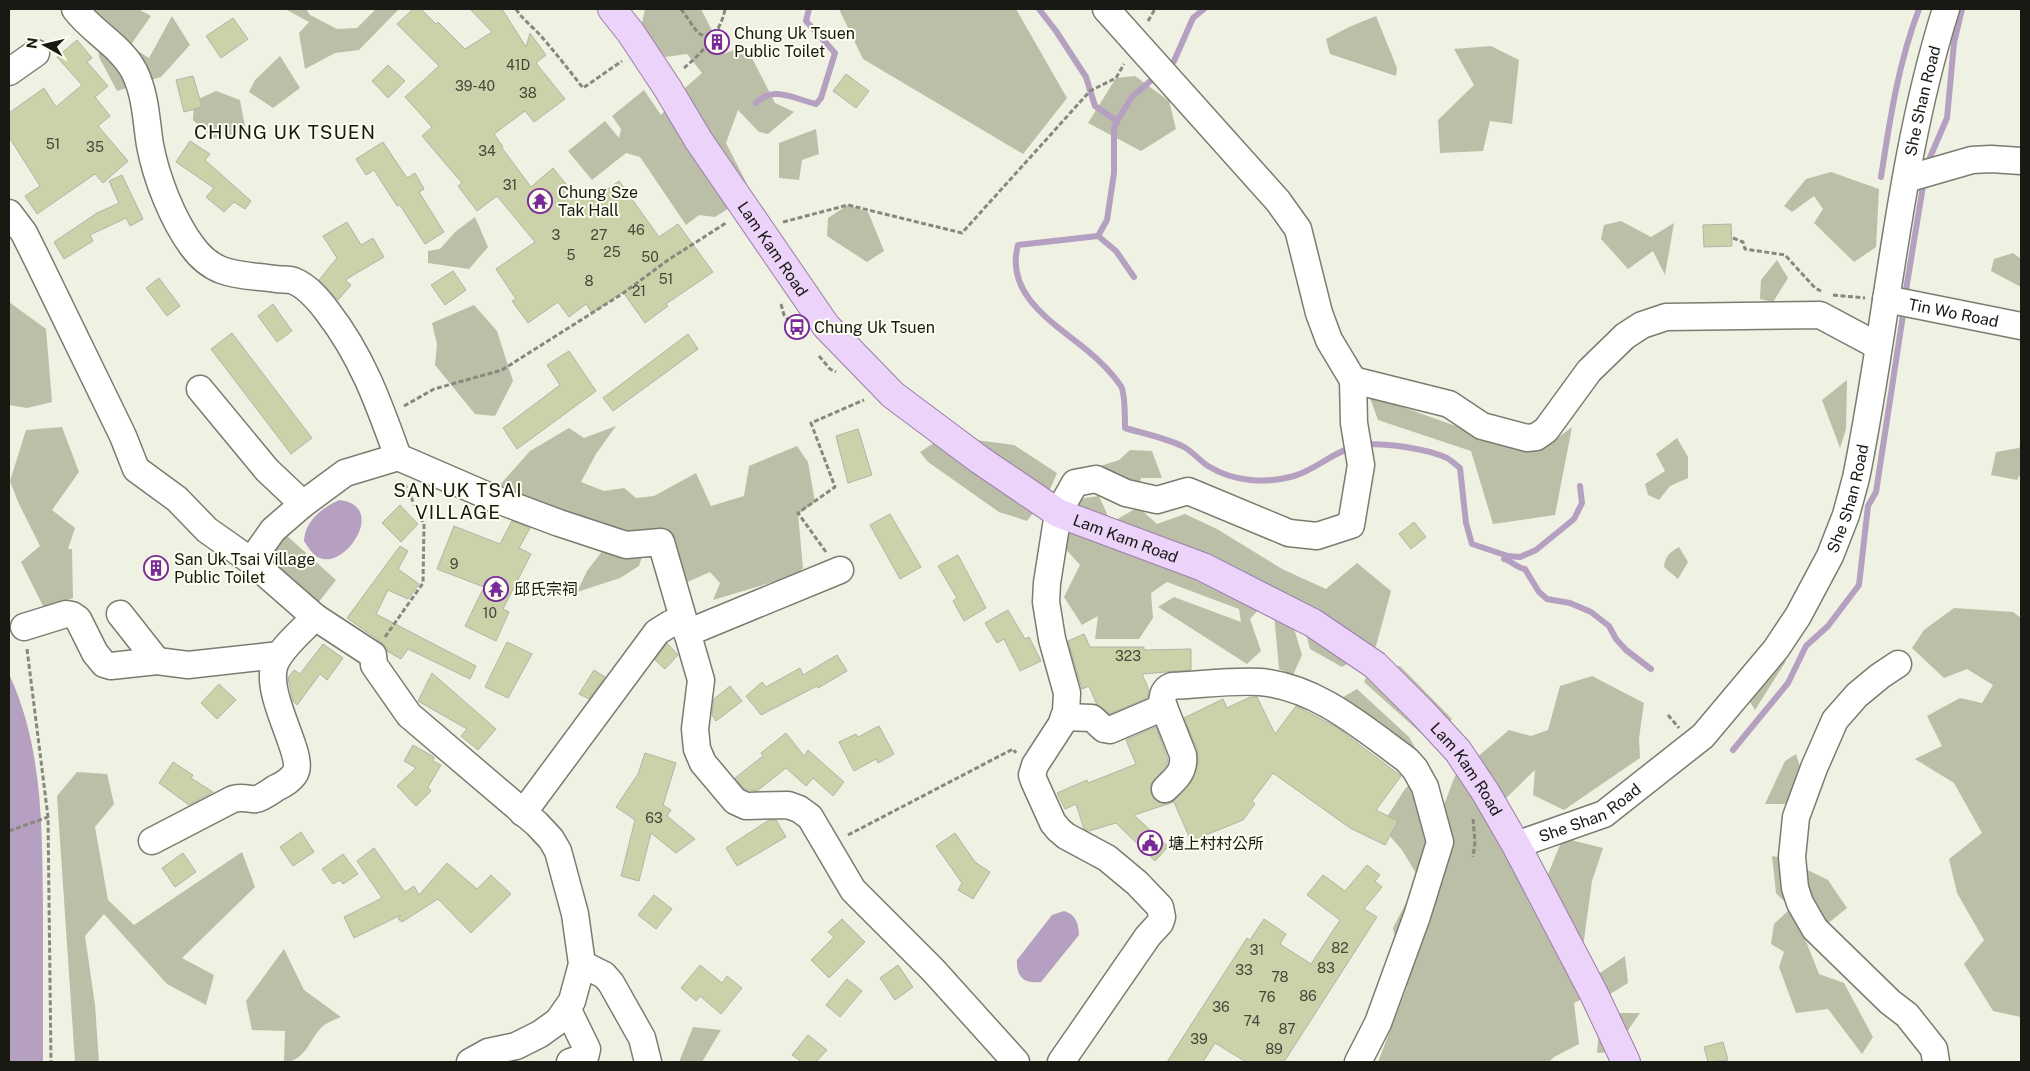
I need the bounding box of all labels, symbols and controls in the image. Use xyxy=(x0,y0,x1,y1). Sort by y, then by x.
north arrow xyxy=(20,20,70,70)
place label: Chung Uk Tsuen Public Toilet xyxy=(734,24,855,61)
building icon: Chung Uk Tsuen Public Toilet xyxy=(704,29,730,55)
text: N xyxy=(23,37,41,50)
street label: She Shan Road xyxy=(1901,44,1945,158)
house number: 41D xyxy=(506,57,530,73)
house number: 39-40 xyxy=(455,78,495,94)
house number: 38 xyxy=(519,85,537,101)
district label: CHUNG UK TSUEN xyxy=(194,121,376,143)
house number: 51 xyxy=(46,136,60,152)
house number: 35 xyxy=(86,139,104,155)
house number: 34 xyxy=(478,143,496,159)
house number: 31 xyxy=(503,177,517,193)
place label: Chung Sze Tak Hall xyxy=(558,183,638,220)
temple icon: Chung Sze Tak Hall xyxy=(527,188,553,214)
street label: Lam Kam Road xyxy=(733,198,812,300)
house number: 46 xyxy=(627,222,645,238)
house number: 3 xyxy=(552,227,561,243)
house number: 27 xyxy=(591,227,607,243)
house number: 25 xyxy=(603,244,621,260)
house number: 5 xyxy=(567,247,576,263)
house number: 50 xyxy=(641,249,659,265)
house number: 51 xyxy=(659,271,673,287)
house number: 8 xyxy=(584,273,594,289)
house number: 21 xyxy=(632,283,646,299)
street label: Tin Wo Road xyxy=(1907,295,2000,331)
bus stop icon: Chung Uk Tsuen xyxy=(784,314,810,340)
place label: Chung Uk Tsuen xyxy=(814,318,935,337)
street label: She Shan Road xyxy=(1823,443,1872,556)
district label: SAN UK TSAI VILLAGE xyxy=(393,479,523,523)
street label: Lam Kam Road xyxy=(1070,510,1181,567)
place label: San Uk Tsai Village Public Toilet xyxy=(174,550,315,587)
building icon: San Uk Tsai Village Public Toilet xyxy=(143,555,169,581)
house number: 9 xyxy=(450,556,459,572)
temple icon: 邱氏宗祠 xyxy=(483,576,509,602)
place label: 邱氏宗祠 xyxy=(514,580,578,599)
house number: 10 xyxy=(483,605,497,621)
house number: 323 xyxy=(1115,648,1141,664)
street label: Lam Kam Road xyxy=(1426,719,1506,819)
street label: She Shan Road xyxy=(1536,780,1645,846)
house number: 63 xyxy=(645,810,663,826)
public building icon: 塘上村村公所 xyxy=(1137,830,1163,856)
place label: 塘上村村公所 xyxy=(1168,834,1264,853)
house number: 82 xyxy=(1331,940,1349,956)
house number: 31 xyxy=(1250,942,1264,958)
house number: 83 xyxy=(1317,960,1335,976)
house number: 33 xyxy=(1235,962,1253,978)
house number: 78 xyxy=(1271,969,1289,985)
house number: 86 xyxy=(1299,988,1317,1004)
house number: 76 xyxy=(1259,989,1276,1005)
house number: 36 xyxy=(1212,999,1230,1015)
house number: 74 xyxy=(1244,1013,1261,1029)
house number: 87 xyxy=(1278,1021,1296,1037)
house number: 39 xyxy=(1190,1031,1208,1047)
house number: 89 xyxy=(1265,1041,1283,1057)

